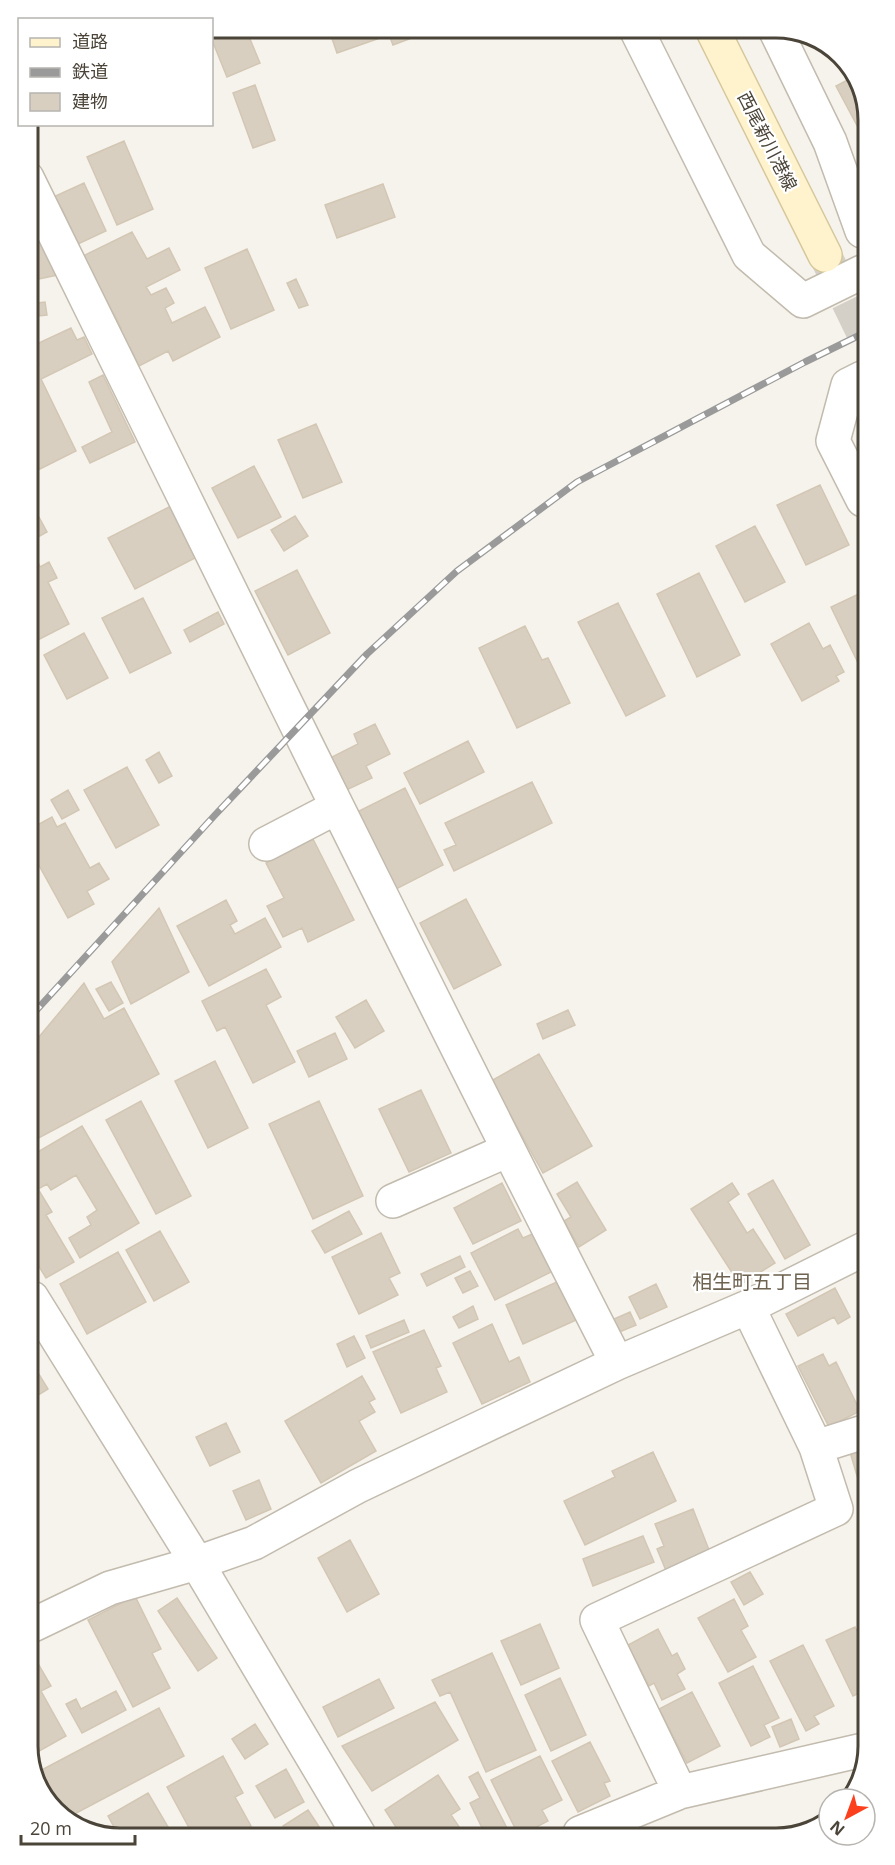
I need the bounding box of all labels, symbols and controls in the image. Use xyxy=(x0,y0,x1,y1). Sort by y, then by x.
legend xyxy=(18,18,213,126)
text: 道路 xyxy=(72,29,108,53)
text: 鉄道 xyxy=(72,59,108,83)
street label: 西尾新川港線 xyxy=(733,87,803,195)
text: 建物 xyxy=(72,89,108,113)
district label: 相生町五丁目 xyxy=(692,1268,812,1295)
north arrow xyxy=(817,1787,877,1847)
scale bar xyxy=(21,1808,135,1846)
text: 20 m xyxy=(30,1816,72,1840)
text: N xyxy=(825,1816,849,1841)

